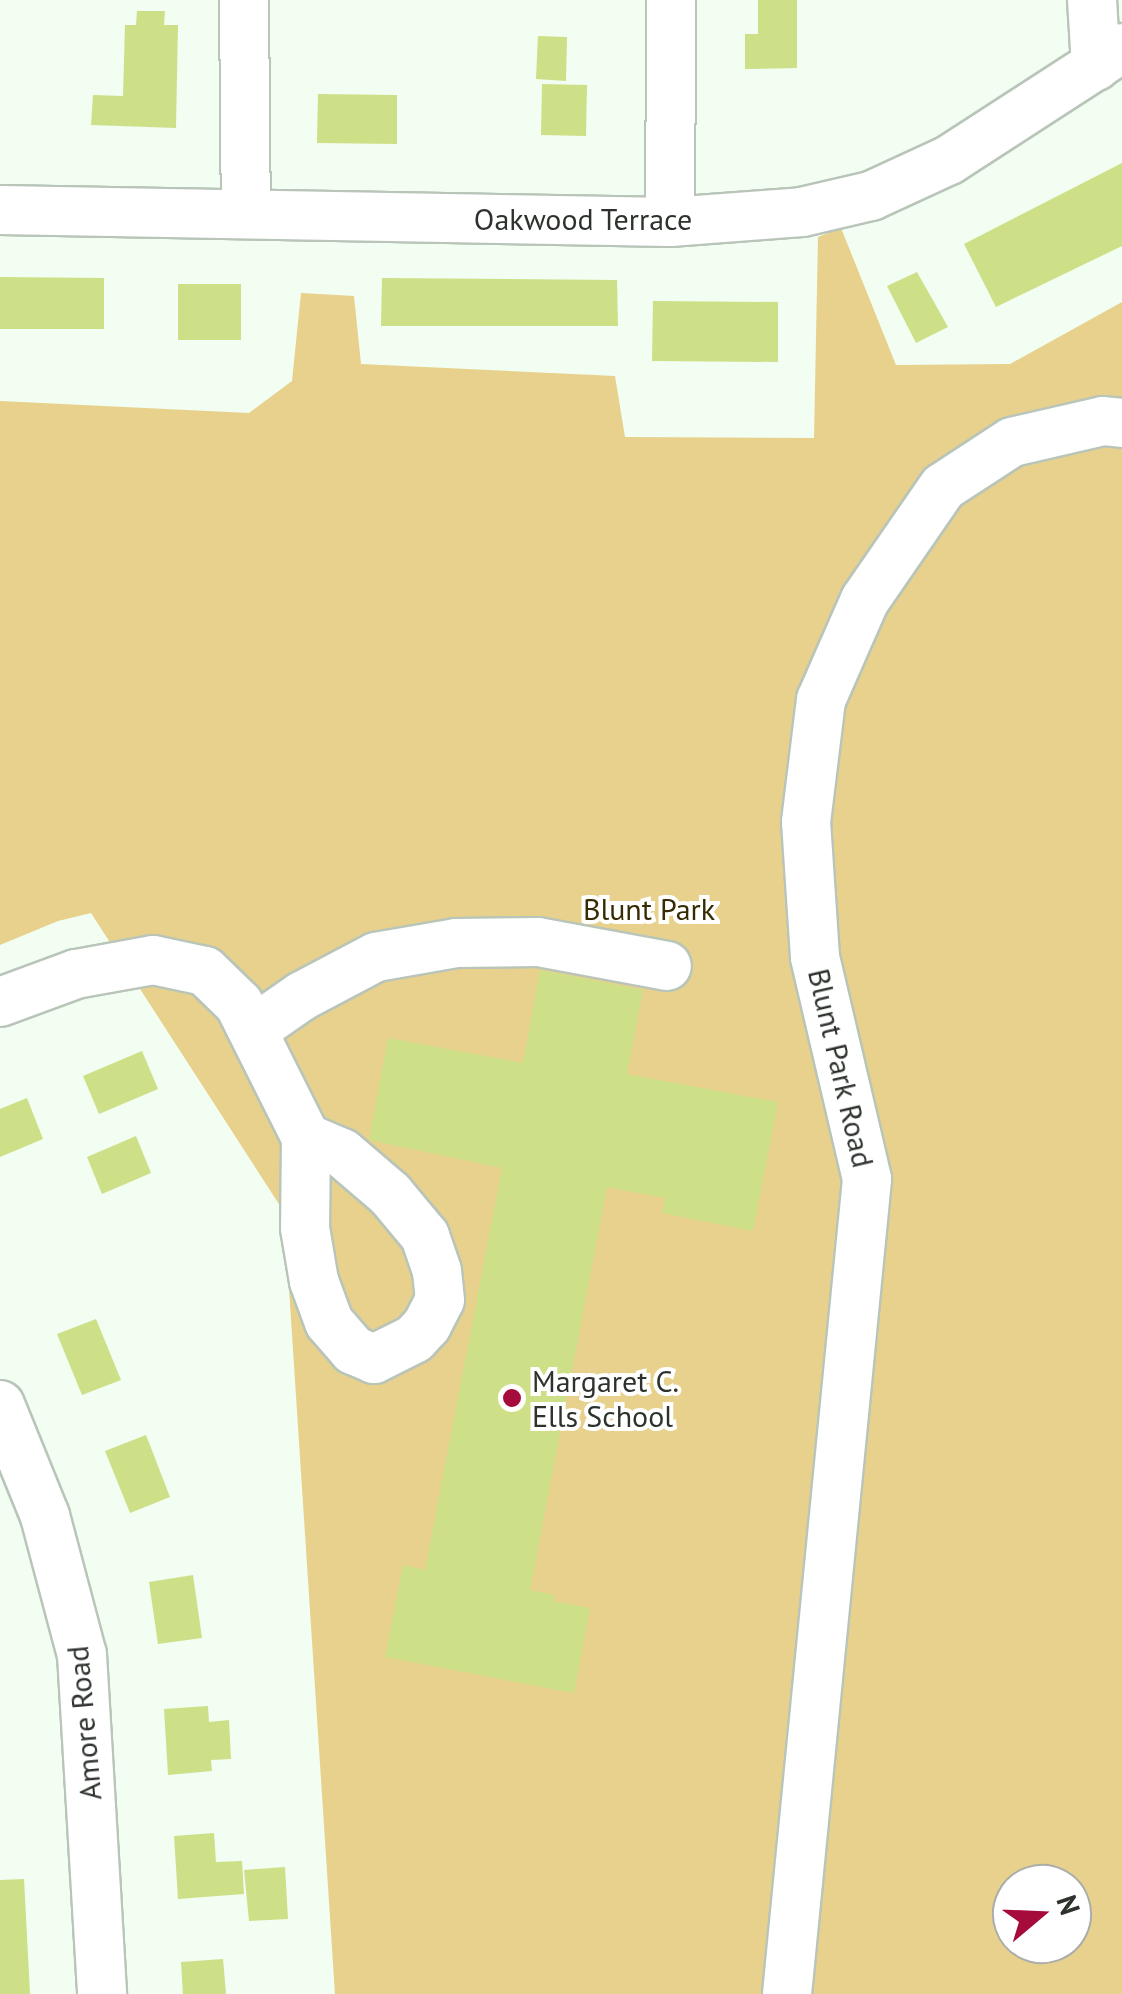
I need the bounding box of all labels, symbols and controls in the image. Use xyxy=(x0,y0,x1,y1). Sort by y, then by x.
street label: Oakwood Terrace xyxy=(473,201,693,237)
park label: Blunt Park xyxy=(583,891,715,927)
street label: Blunt Park Road xyxy=(801,965,881,1171)
place label: Margaret C. Ells School xyxy=(532,1363,679,1434)
marker: Margaret C. Ells School xyxy=(501,1387,523,1409)
street label: Amore Road xyxy=(59,1644,109,1802)
north arrow xyxy=(992,1864,1092,1964)
text: N xyxy=(1048,1890,1089,1919)

